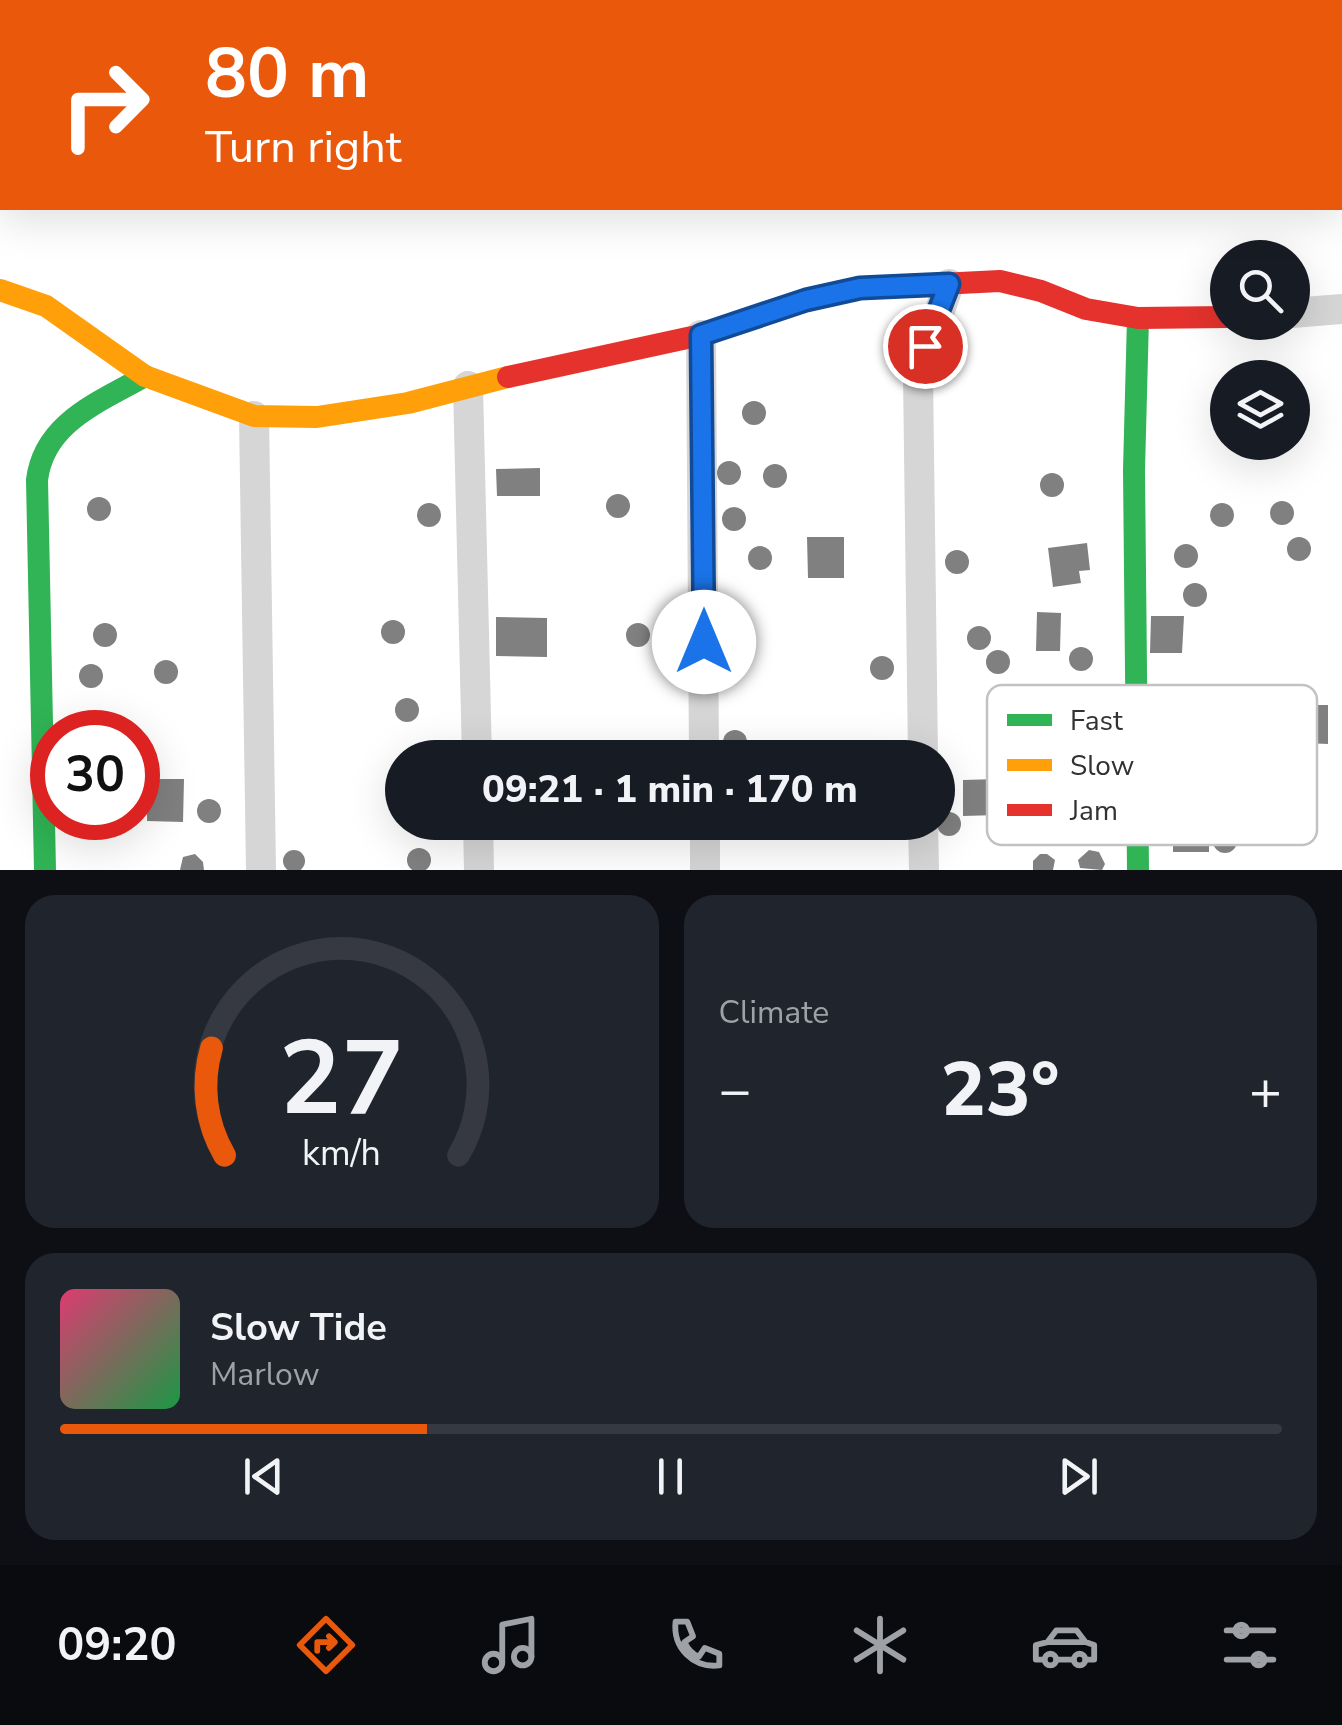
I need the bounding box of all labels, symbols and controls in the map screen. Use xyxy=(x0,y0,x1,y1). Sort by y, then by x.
text: 80 m xyxy=(205,26,369,122)
icon: right xyxy=(40,40,170,170)
text: Turn right xyxy=(205,117,402,178)
map controls xyxy=(1210,240,1310,460)
button: search xyxy=(1210,240,1310,340)
pin xyxy=(883,304,968,389)
icon: arrive xyxy=(898,319,953,374)
button: layers xyxy=(1210,360,1310,460)
position arrow xyxy=(652,590,756,694)
legend xyxy=(987,685,1317,845)
text: Fast xyxy=(1070,702,1123,740)
speed limit sign: 30 xyxy=(30,710,160,840)
text: Slow xyxy=(1070,747,1134,785)
text: 09:21 · 1 min · 170 m xyxy=(482,764,858,815)
text: Jam xyxy=(1069,792,1118,830)
text: Climate xyxy=(719,991,829,1034)
text: 27 xyxy=(279,1008,404,1150)
text: 23° xyxy=(941,1039,1060,1141)
text: − xyxy=(719,1053,752,1128)
text: + xyxy=(1249,1053,1282,1128)
text: km/h xyxy=(302,1129,381,1178)
text: Slow Tide xyxy=(210,1302,387,1353)
text: Marlow xyxy=(210,1353,320,1396)
icon: previous xyxy=(236,1449,291,1504)
icon: pause xyxy=(643,1449,698,1504)
icon: next xyxy=(1051,1449,1106,1504)
icon: directions xyxy=(291,1610,361,1680)
icon: music xyxy=(476,1610,546,1680)
icon: phone xyxy=(661,1610,731,1680)
icon: climate xyxy=(845,1610,915,1680)
icon: car xyxy=(1030,1610,1100,1680)
icon: filters xyxy=(1215,1610,1285,1680)
text: 09:20 xyxy=(57,1615,177,1676)

